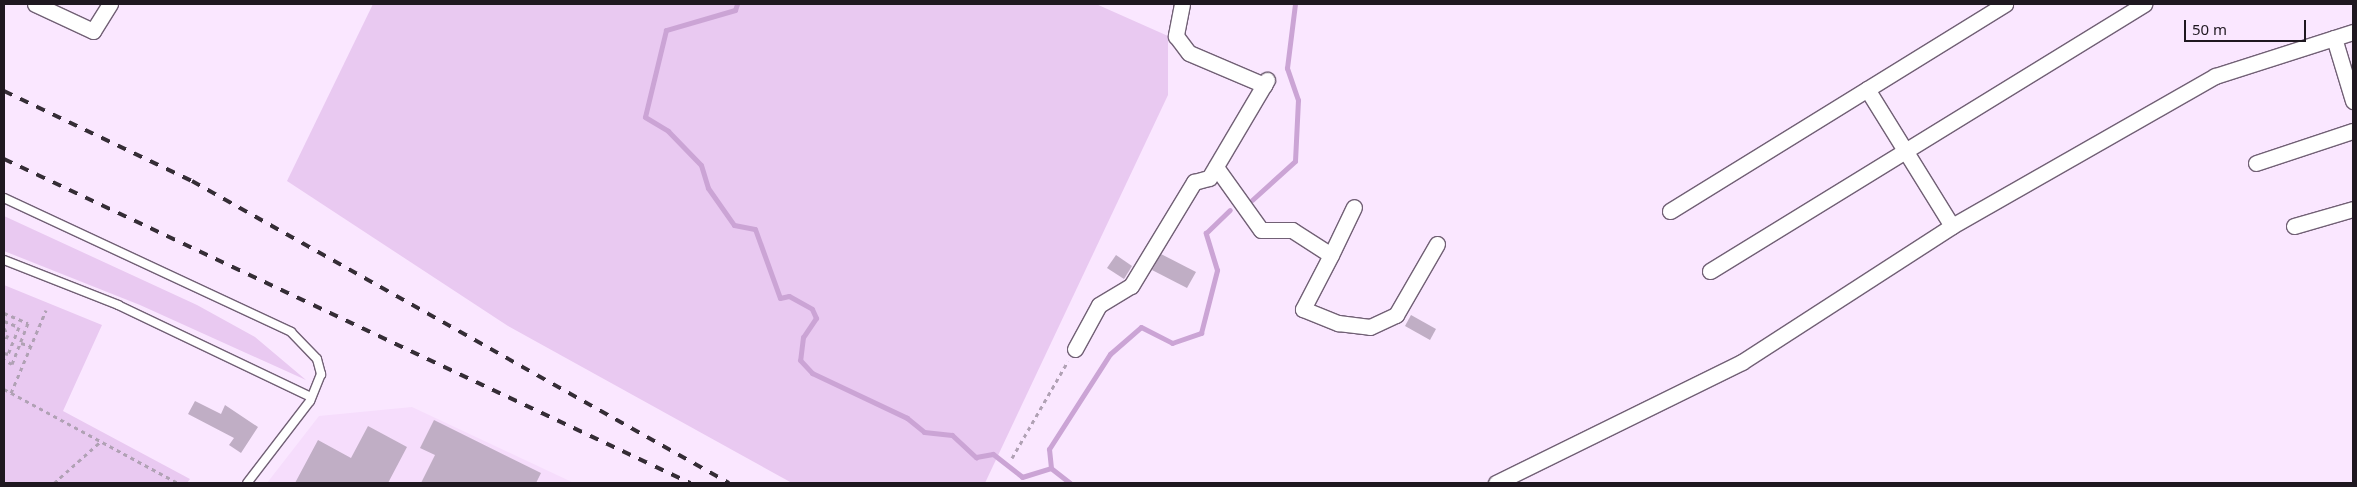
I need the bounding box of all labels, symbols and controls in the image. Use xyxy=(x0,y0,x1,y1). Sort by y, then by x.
scale bar xyxy=(2187,10,2310,42)
text: 50 m xyxy=(2192,19,2227,39)

